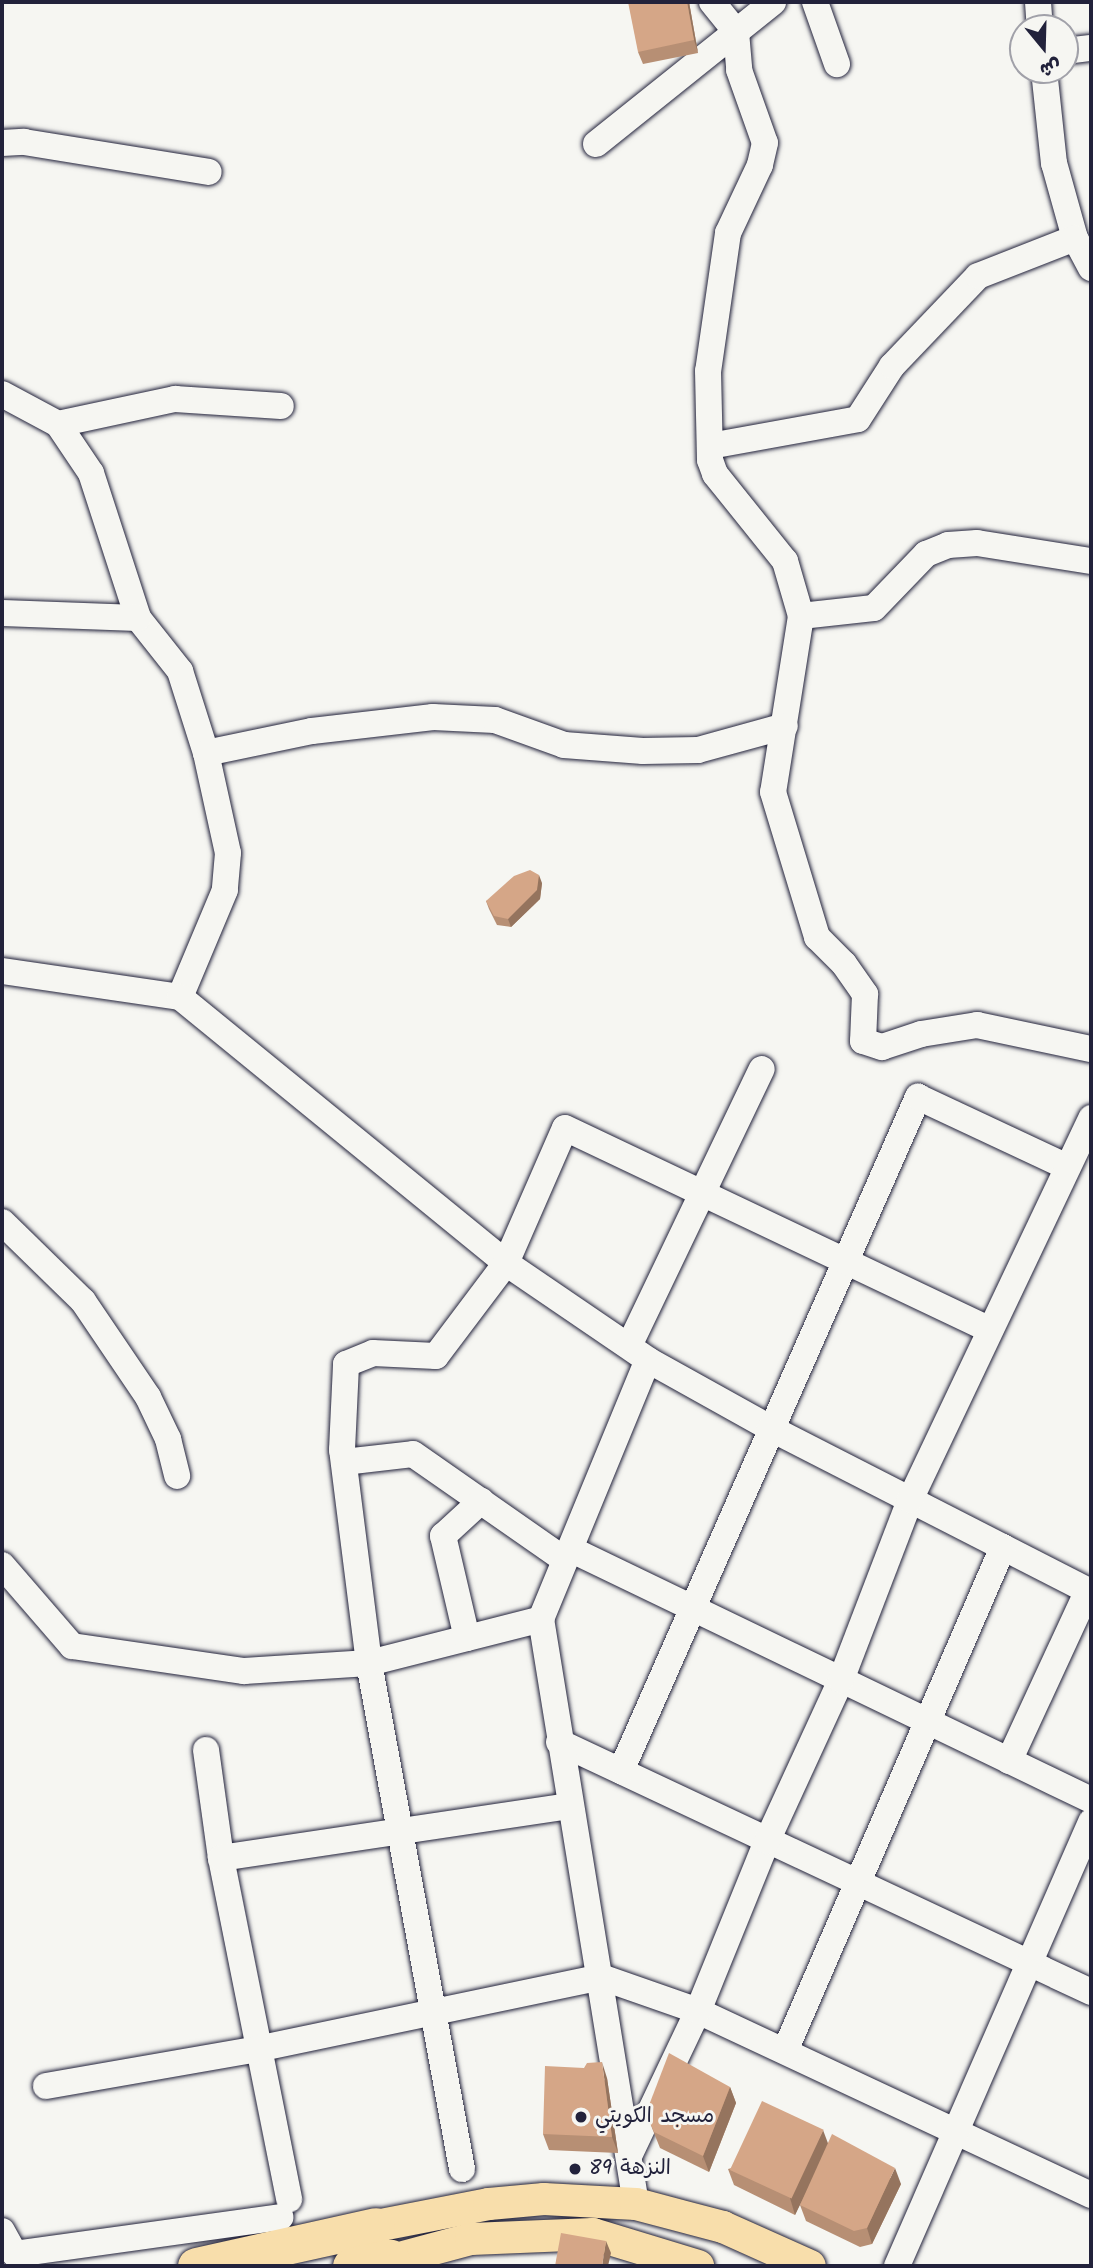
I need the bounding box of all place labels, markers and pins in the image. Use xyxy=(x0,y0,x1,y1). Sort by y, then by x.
place label: مسجد الكويتي xyxy=(595,2104,714,2130)
marker: مسجد الكويتي xyxy=(573,2109,589,2125)
place label: النزهة 89 xyxy=(589,2156,671,2182)
marker: النزهة 89 xyxy=(567,2161,583,2177)

